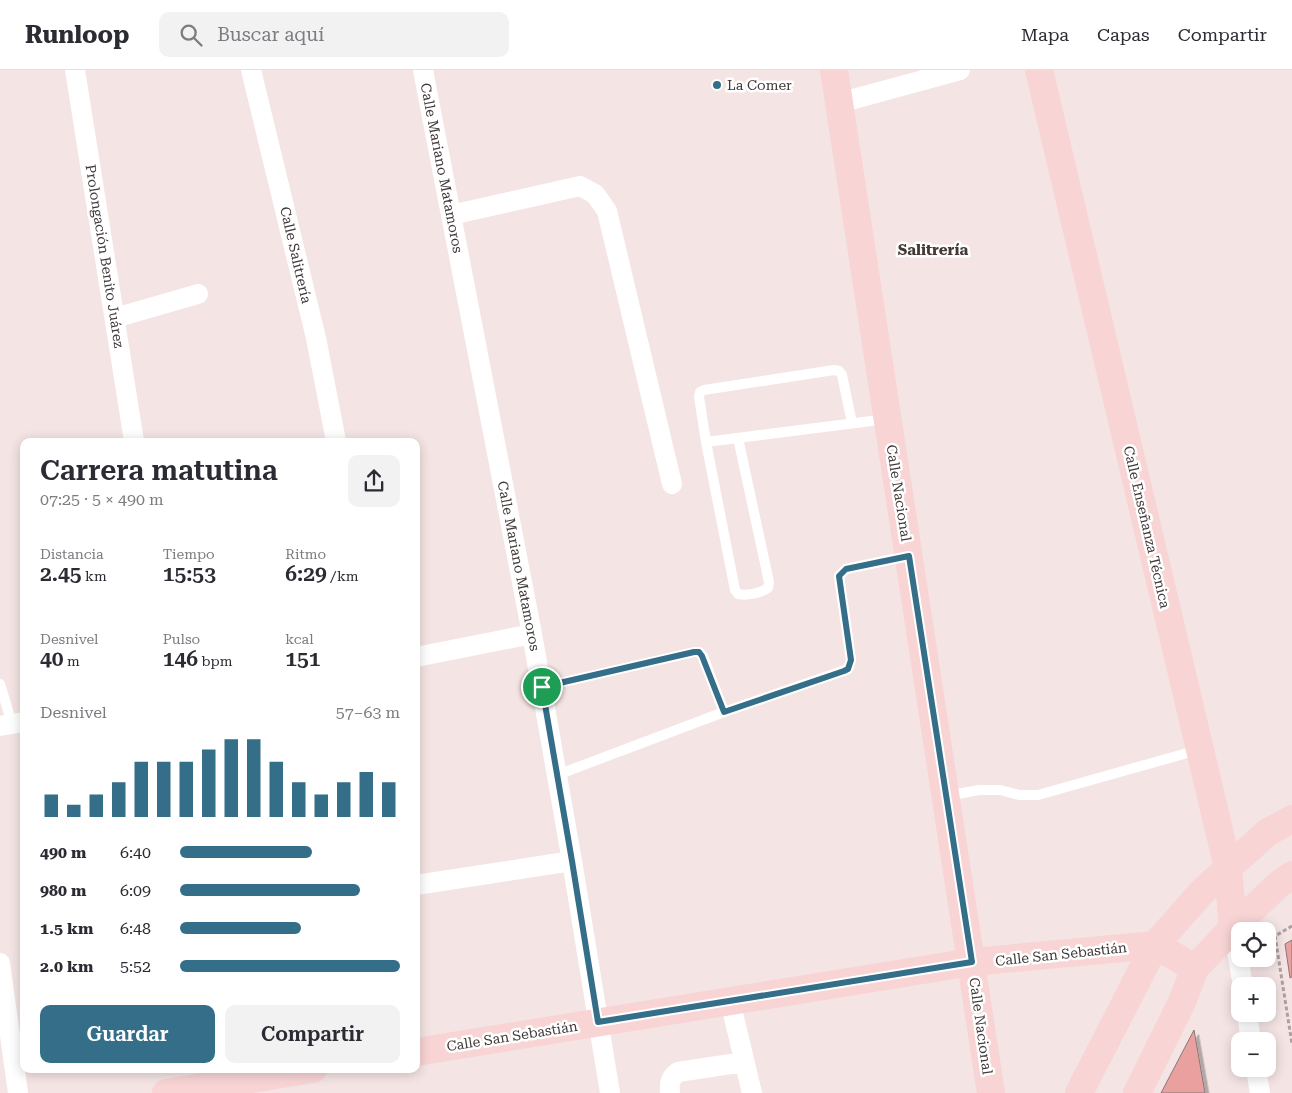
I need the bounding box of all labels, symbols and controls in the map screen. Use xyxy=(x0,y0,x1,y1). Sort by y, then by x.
search box xyxy=(159,12,509,57)
text: Runloop xyxy=(25,21,129,49)
icon: search xyxy=(177,21,205,49)
text: Buscar aquí xyxy=(217,23,324,46)
text: Mapa xyxy=(1021,24,1069,45)
text: Capas xyxy=(1097,24,1150,45)
text: Compartir xyxy=(1178,24,1267,45)
place label: La Comer xyxy=(727,77,792,93)
marker: La Comer xyxy=(711,79,723,91)
street label: Calle Mariano Matamoros xyxy=(418,82,466,255)
street label: Prolongación Benito Juárez xyxy=(83,163,127,349)
street label: Calle Salitrería xyxy=(277,205,315,305)
district label: Salitrería xyxy=(898,241,968,259)
street label: Calle Nacional xyxy=(883,443,915,543)
street label: Calle Enseñanza Técnica xyxy=(1121,444,1174,610)
text: Carrera matutina xyxy=(40,454,278,487)
button: share xyxy=(348,455,400,507)
street label: Calle Mariano Matamoros xyxy=(495,480,543,653)
text: 07:25 · 5 × 490 m xyxy=(40,490,164,509)
text: Distancia xyxy=(40,546,104,562)
text: Tiempo xyxy=(163,546,215,562)
text: Ritmo xyxy=(285,546,326,562)
text: 2.45 xyxy=(40,562,81,586)
text: 15:53 xyxy=(163,562,216,586)
text: 6:29 xyxy=(285,562,327,586)
text: km xyxy=(81,568,107,584)
text: /km xyxy=(327,568,359,584)
text: Desnivel xyxy=(40,631,98,647)
text: Pulso xyxy=(163,631,200,647)
text: kcal xyxy=(285,631,314,647)
text: 40 xyxy=(40,647,64,671)
text: 146 xyxy=(163,647,198,671)
text: 151 xyxy=(285,647,321,671)
text: m xyxy=(64,653,80,669)
text: bpm xyxy=(198,653,232,669)
pin xyxy=(521,666,563,708)
icon: arrive xyxy=(528,673,556,701)
text: Desnivel xyxy=(40,703,107,722)
text: 57–63 m xyxy=(336,703,400,722)
text: 490 m xyxy=(40,843,86,862)
text: 6:40 xyxy=(120,843,151,862)
text: 980 m xyxy=(40,881,86,900)
text: 6:09 xyxy=(120,881,151,900)
text: 1.5 km xyxy=(40,919,93,938)
text: 6:48 xyxy=(120,919,151,938)
map controls xyxy=(1231,922,1276,1077)
button: locate xyxy=(1231,922,1276,967)
street label: Calle San Sebastián xyxy=(994,939,1128,969)
text: 2.0 km xyxy=(40,957,93,976)
text: 5:52 xyxy=(120,957,151,976)
street label: Calle Nacional xyxy=(966,976,996,1076)
button: + xyxy=(1231,977,1276,1022)
button: Guardar xyxy=(40,1005,215,1063)
button: Compartir xyxy=(225,1005,400,1063)
street label: Calle San Sebastián xyxy=(445,1018,579,1054)
button: − xyxy=(1231,1032,1276,1077)

